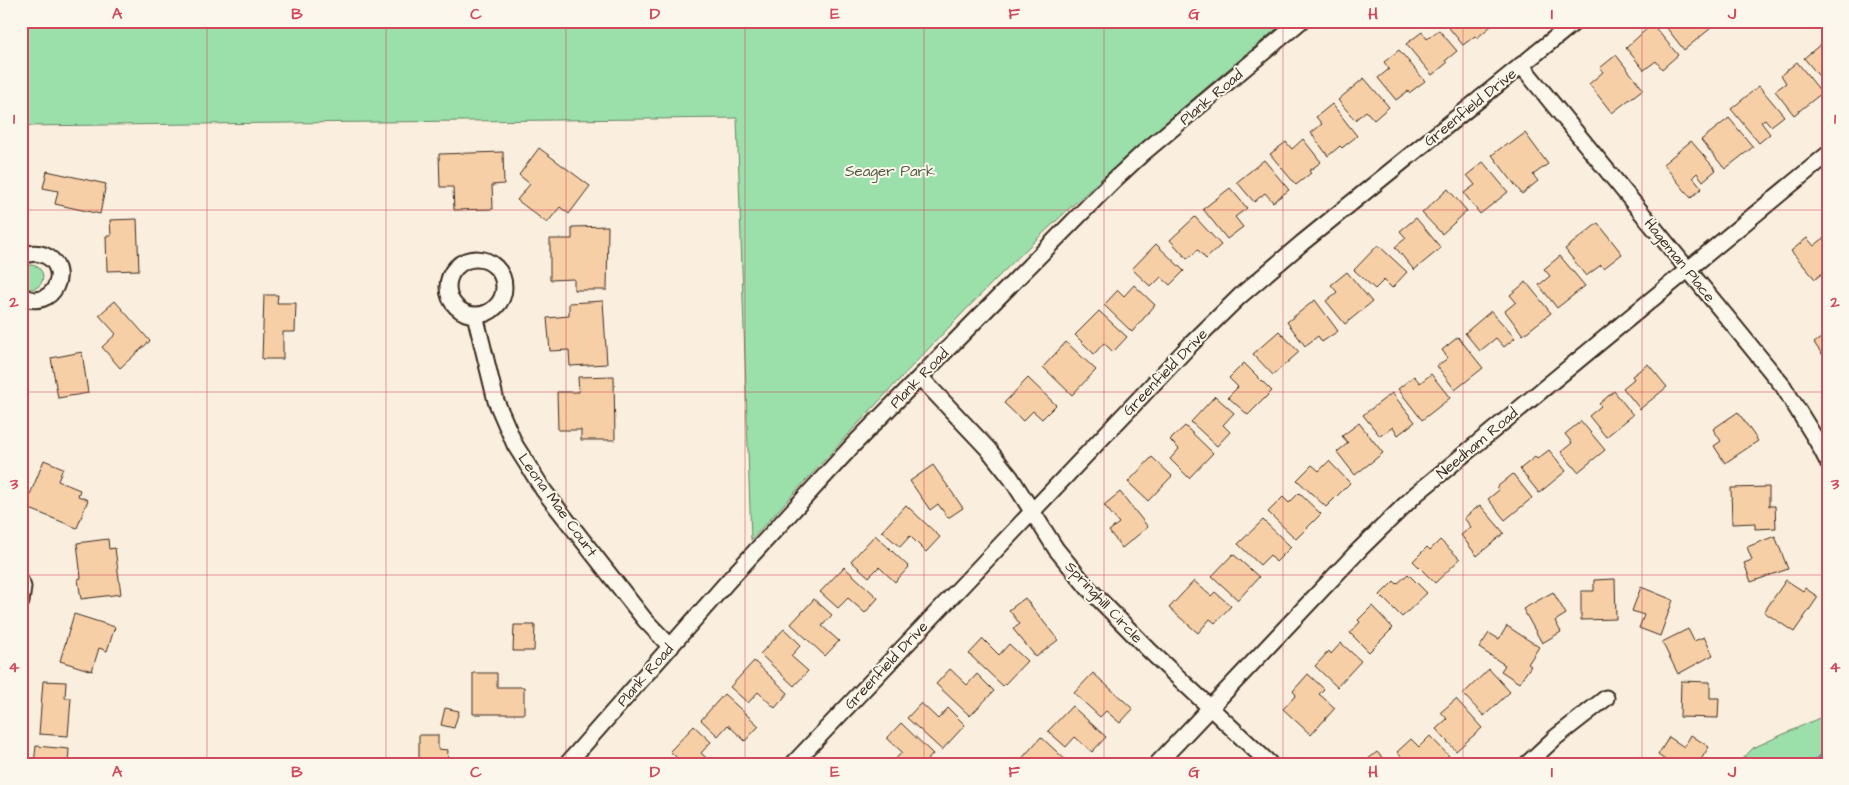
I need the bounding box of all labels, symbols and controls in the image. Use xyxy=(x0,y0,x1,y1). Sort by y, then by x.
text: A xyxy=(112,3,123,25)
text: B xyxy=(291,3,303,25)
text: C xyxy=(470,3,482,25)
text: D xyxy=(650,3,661,25)
text: E xyxy=(830,3,840,25)
text: F xyxy=(1008,3,1020,25)
text: G xyxy=(1188,3,1200,25)
text: H xyxy=(1368,3,1378,25)
text: I xyxy=(1551,3,1553,25)
text: J xyxy=(1727,3,1737,25)
street label: Greenfield Drive xyxy=(1419,63,1521,151)
street label: Plank Road xyxy=(1175,64,1248,130)
text: 1 xyxy=(13,108,16,130)
text: 1 xyxy=(1834,108,1837,130)
park label: Seager Park xyxy=(845,161,935,183)
street label: Hageman Place xyxy=(1638,214,1720,307)
text: 2 xyxy=(8,291,19,313)
text: 2 xyxy=(1829,291,1840,313)
street label: Greenfield Drive xyxy=(1118,324,1212,421)
street label: Plank Road xyxy=(885,343,954,413)
street label: Needham Road xyxy=(1432,403,1523,484)
street label: Leona Mae Court xyxy=(513,449,602,561)
text: 3 xyxy=(9,473,19,495)
text: 3 xyxy=(1830,473,1840,495)
street label: Springhill Circle xyxy=(1059,557,1147,649)
street label: Greenfield Drive xyxy=(840,617,933,714)
street label: Plank Road xyxy=(612,639,679,711)
text: 4 xyxy=(9,656,20,678)
text: 4 xyxy=(1830,656,1841,678)
text: A xyxy=(112,761,123,783)
text: B xyxy=(291,761,303,783)
text: C xyxy=(470,761,482,783)
text: D xyxy=(650,761,661,783)
text: E xyxy=(830,761,840,783)
text: F xyxy=(1008,761,1020,783)
text: G xyxy=(1188,761,1200,783)
text: H xyxy=(1368,761,1378,783)
text: I xyxy=(1551,761,1553,783)
text: J xyxy=(1727,761,1737,783)

